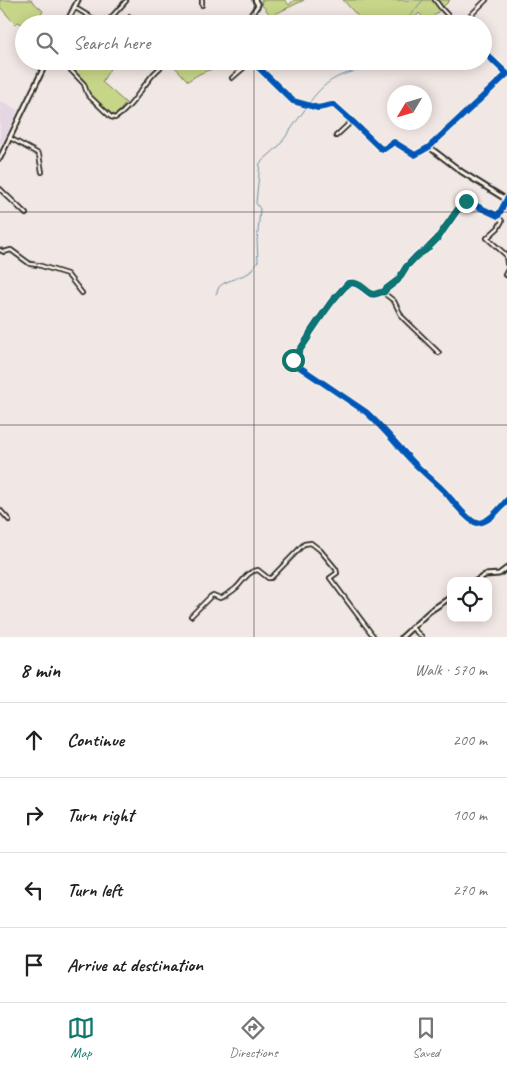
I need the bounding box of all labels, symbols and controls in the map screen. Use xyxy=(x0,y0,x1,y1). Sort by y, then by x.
search box xyxy=(15,15,492,70)
icon: search xyxy=(33,29,61,57)
text: Search here xyxy=(73,31,150,55)
north arrow xyxy=(387,85,432,130)
route end xyxy=(455,190,478,213)
route start xyxy=(282,349,305,372)
map controls xyxy=(447,577,492,622)
button: locate xyxy=(447,577,492,622)
text: 8 min xyxy=(20,657,60,683)
text: Walk · 570 m xyxy=(415,660,487,680)
icon: ahead xyxy=(20,726,48,754)
text: Continue xyxy=(67,728,124,752)
text: 200 m xyxy=(453,730,487,750)
icon: right xyxy=(20,801,48,829)
text: Turn right xyxy=(67,803,134,827)
text: 100 m xyxy=(453,805,487,825)
icon: left xyxy=(20,876,48,904)
text: Turn left xyxy=(67,878,122,902)
text: 270 m xyxy=(453,880,487,900)
icon: arrive xyxy=(20,951,48,979)
text: Arrive at destination xyxy=(67,953,203,977)
tab: Map xyxy=(67,1014,95,1061)
tab: Directions xyxy=(229,1014,278,1061)
tab: Saved xyxy=(412,1014,440,1061)

